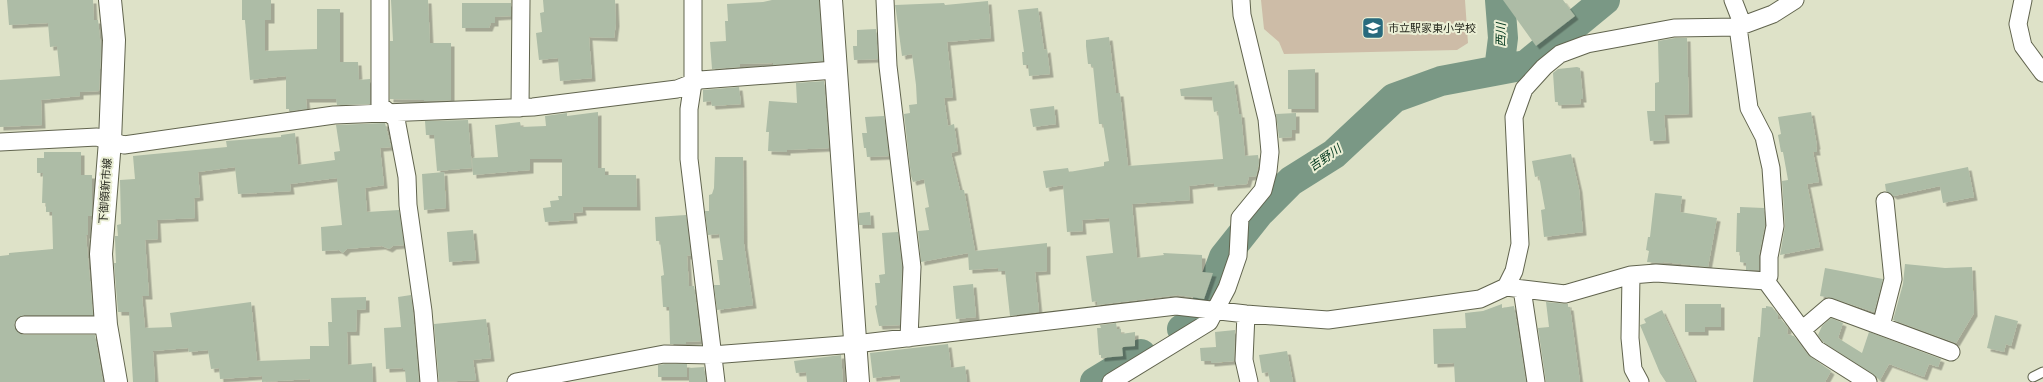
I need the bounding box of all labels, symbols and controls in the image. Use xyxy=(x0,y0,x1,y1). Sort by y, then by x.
school or university icon: 市立駅家東小学校 xyxy=(1360,15,1386,41)
place label: 市立駅家東小学校 xyxy=(1388,21,1476,35)
water label: 西川 xyxy=(1493,21,1508,47)
water label: 吉野川 xyxy=(1306,140,1345,174)
street label: 下御領新市線 xyxy=(96,158,114,224)

